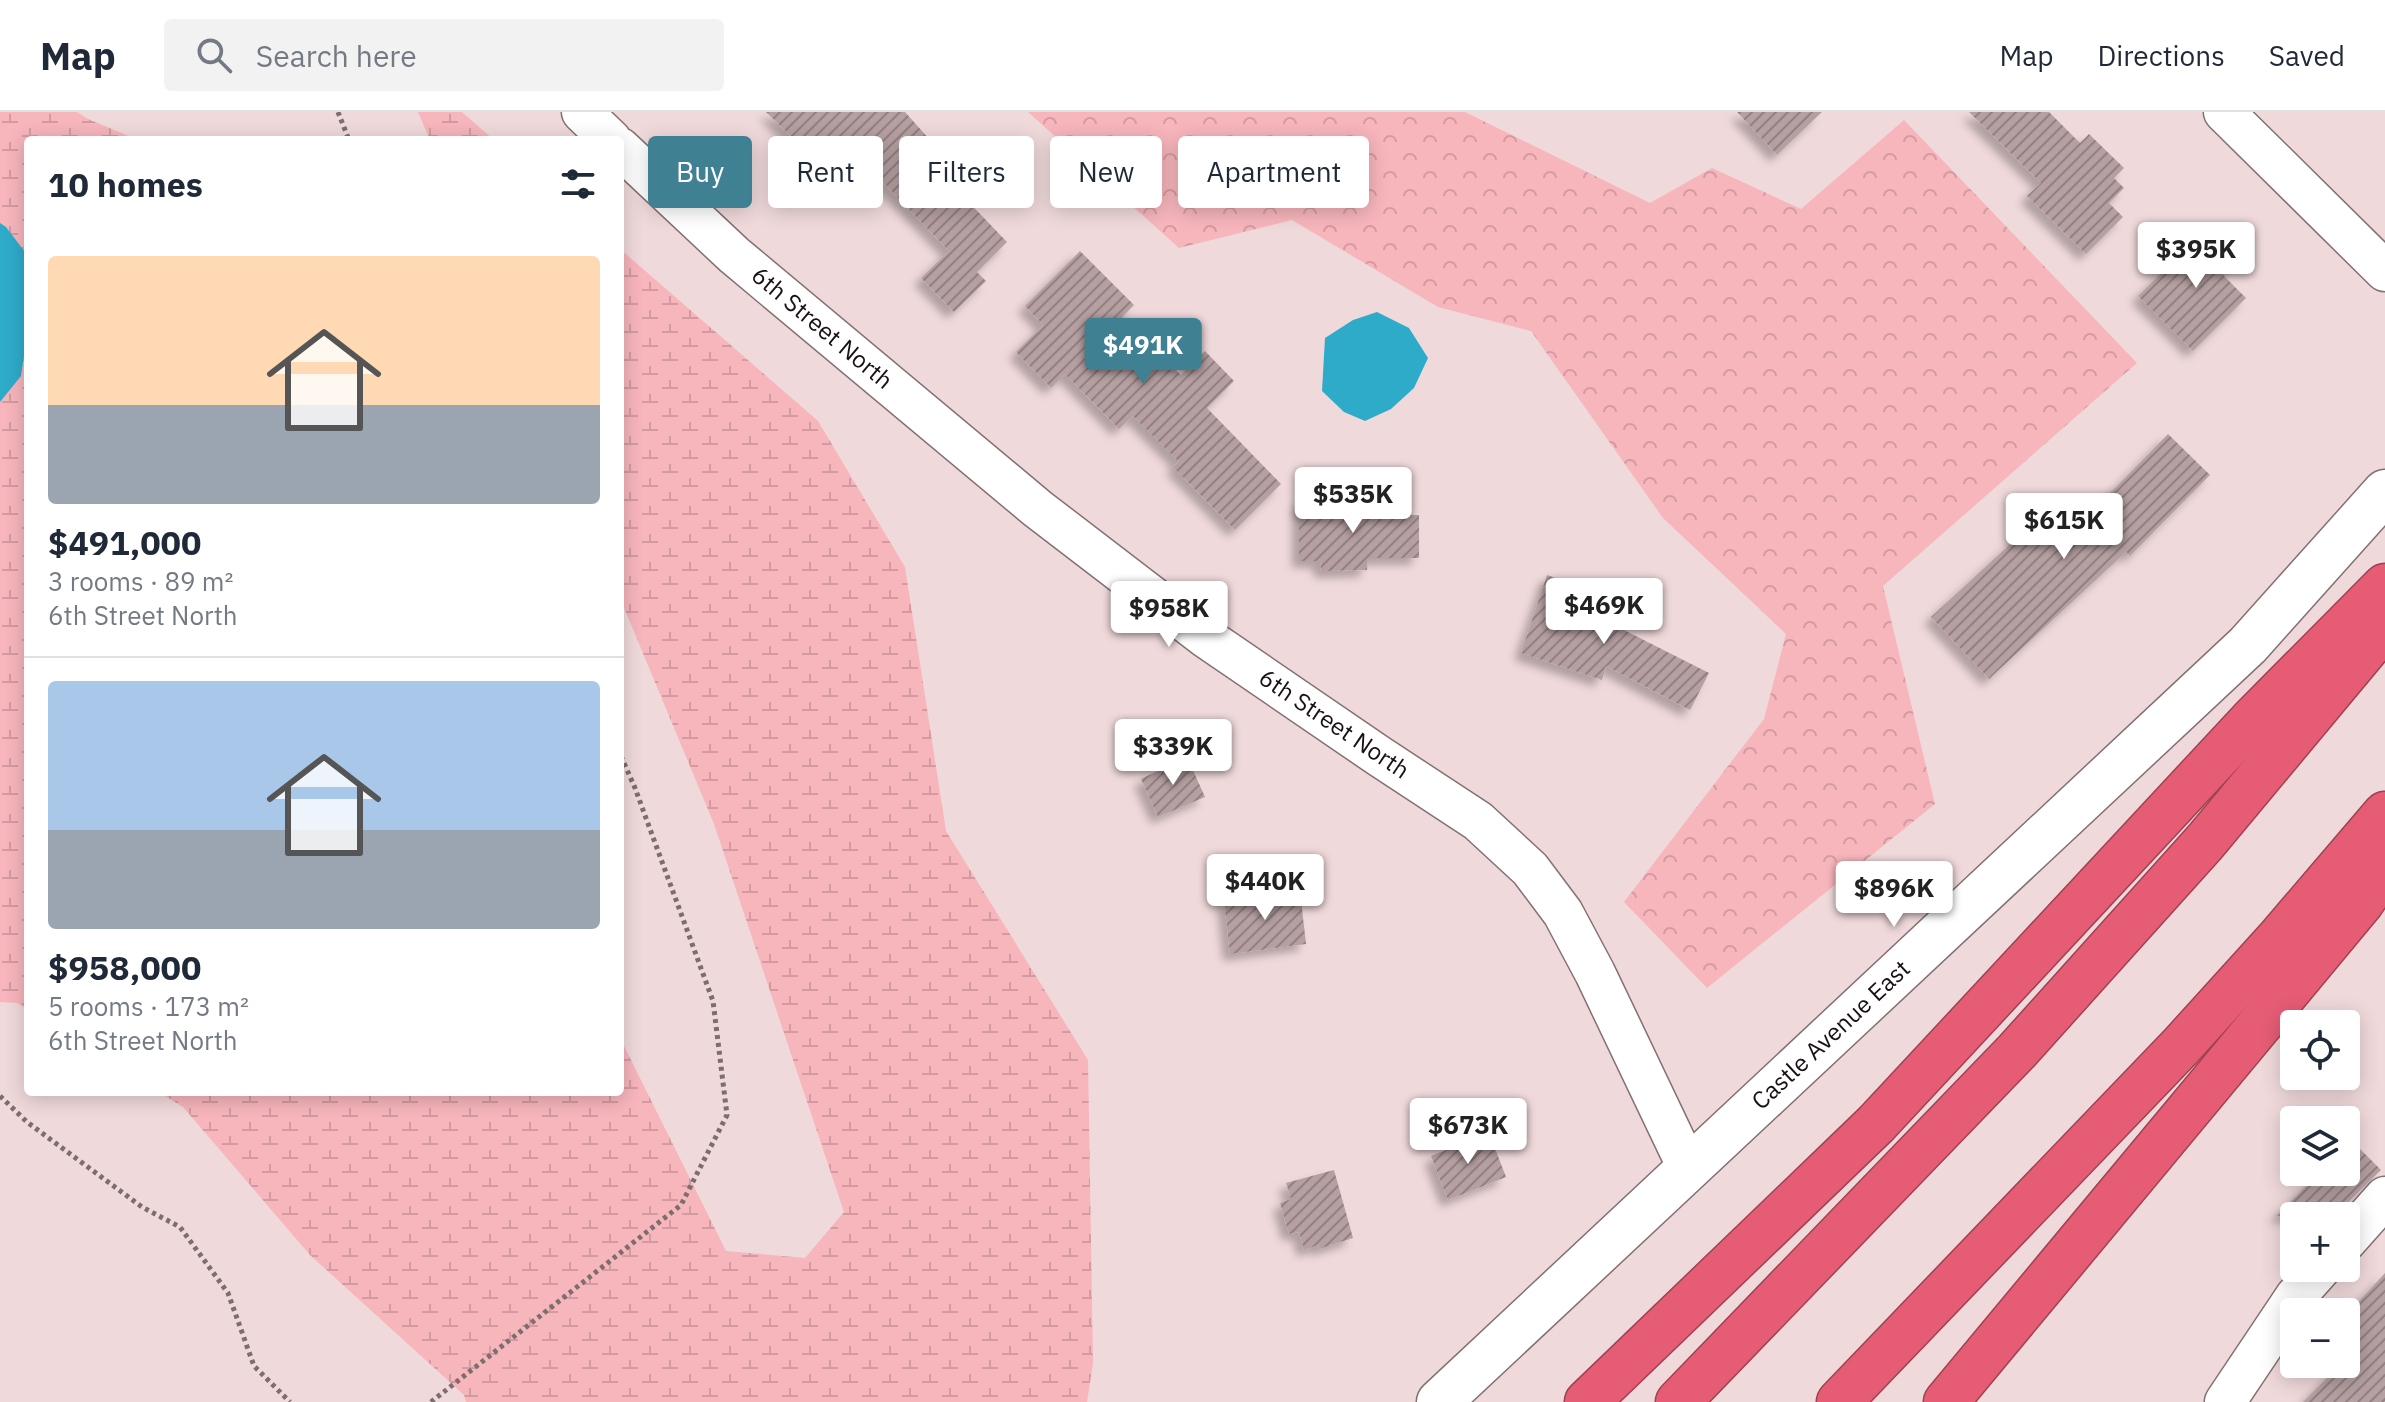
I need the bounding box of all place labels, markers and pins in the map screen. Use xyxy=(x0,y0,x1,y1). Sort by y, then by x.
pin: $395K xyxy=(2140,222,2252,290)
pin: $491K xyxy=(1087,318,1199,386)
pin: $535K xyxy=(1297,467,1409,535)
pin: $615K xyxy=(2008,493,2120,561)
pin: $469K xyxy=(1548,578,1660,646)
pin: $958K xyxy=(1113,581,1225,649)
pin: $339K xyxy=(1117,719,1229,787)
pin: $440K xyxy=(1209,854,1321,922)
pin: $896K xyxy=(1838,861,1950,929)
pin: $673K xyxy=(1412,1098,1524,1166)

